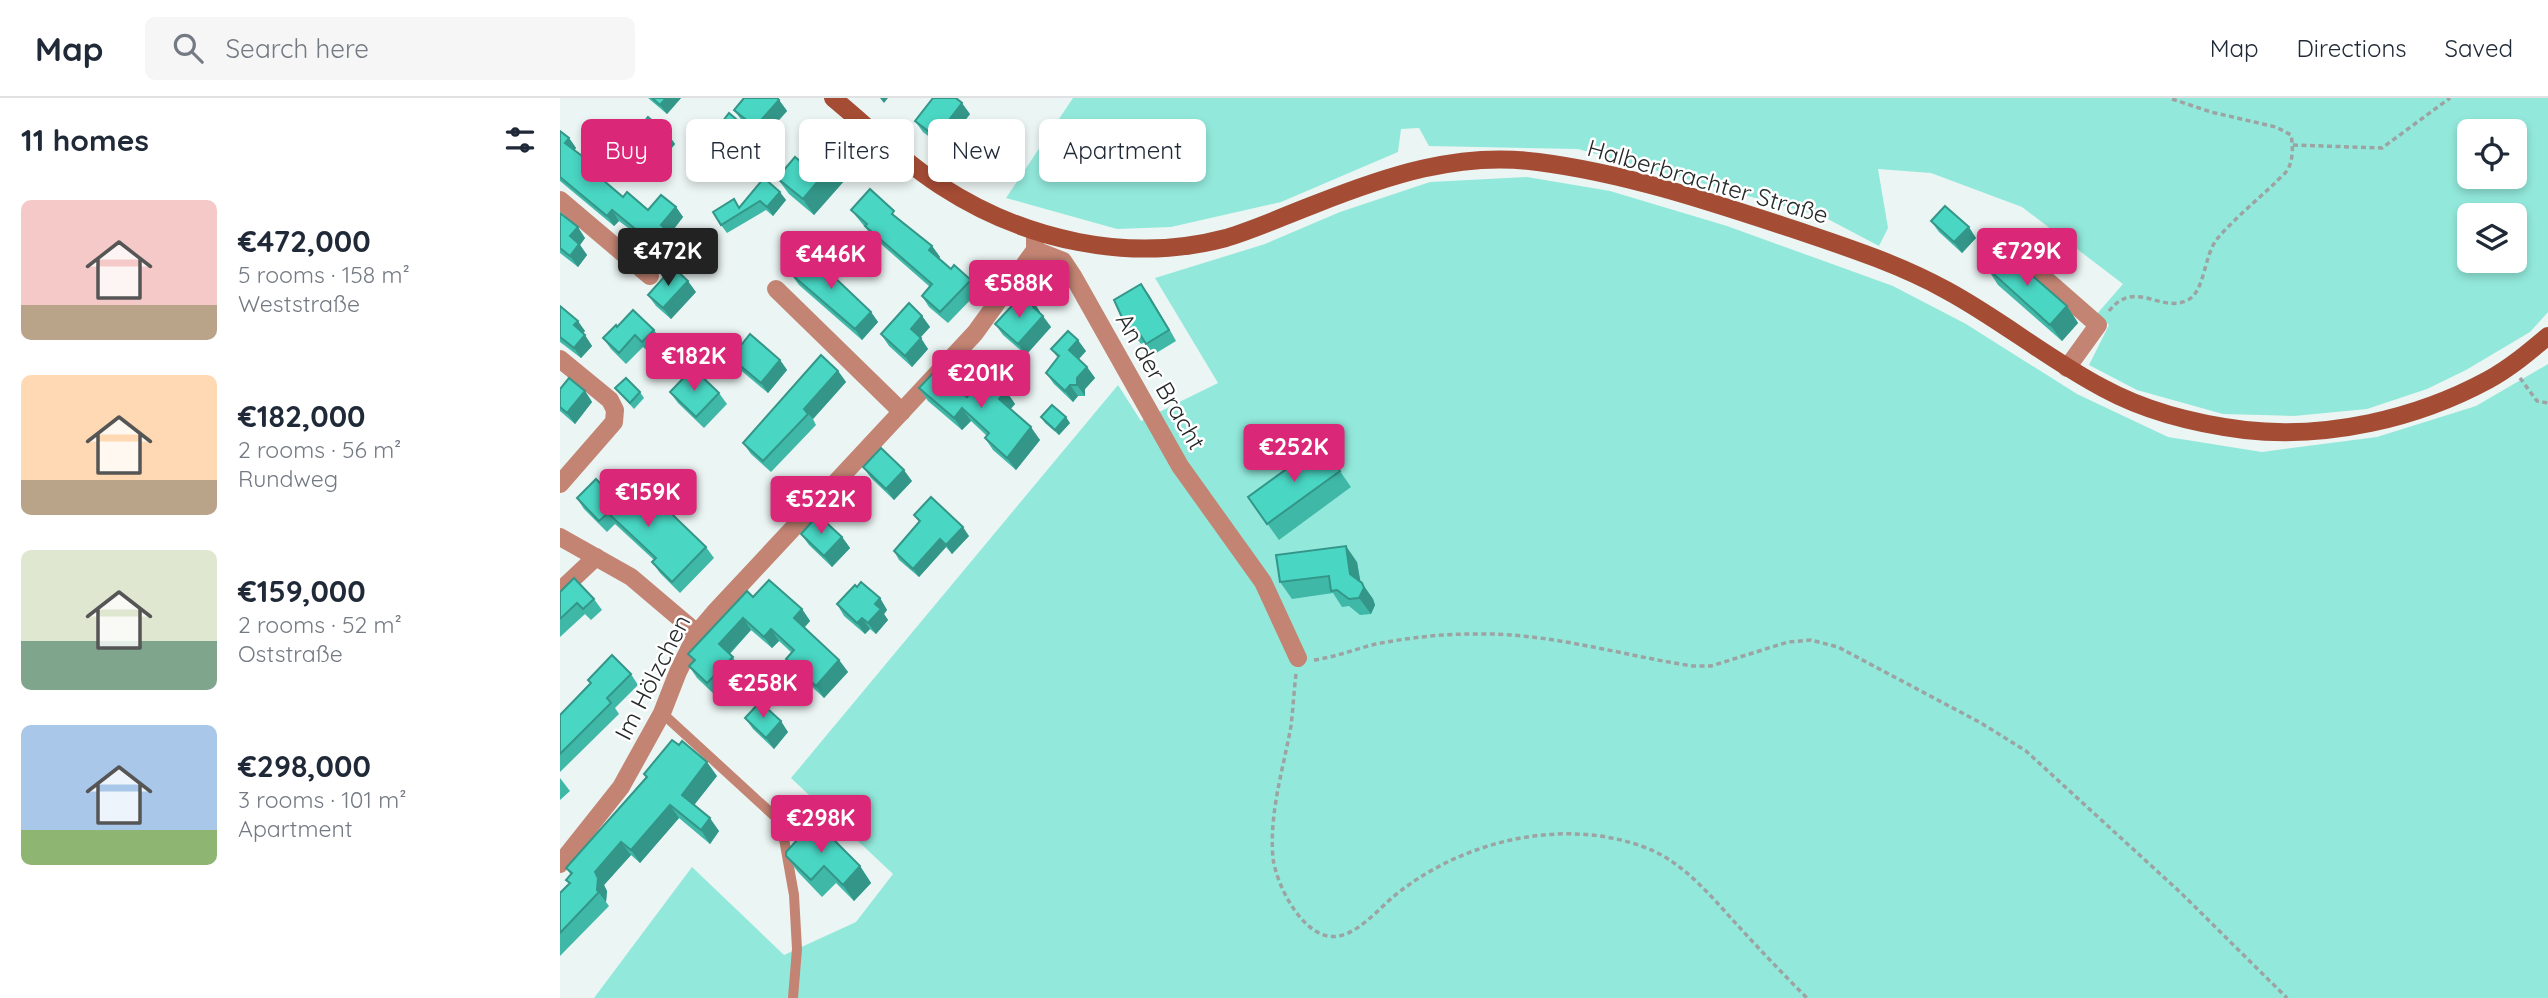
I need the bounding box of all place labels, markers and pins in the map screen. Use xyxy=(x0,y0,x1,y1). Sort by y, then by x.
pin: €472K xyxy=(619,228,717,288)
pin: €729K xyxy=(1978,228,2076,288)
pin: €446K xyxy=(782,232,880,291)
pin: €588K xyxy=(970,260,1068,320)
pin: €182K xyxy=(645,334,743,393)
pin: €201K xyxy=(932,350,1030,410)
pin: €252K xyxy=(1245,424,1343,484)
pin: €159K xyxy=(599,470,697,529)
pin: €522K xyxy=(772,476,870,536)
pin: €258K xyxy=(714,660,812,720)
pin: €298K xyxy=(772,796,870,855)

